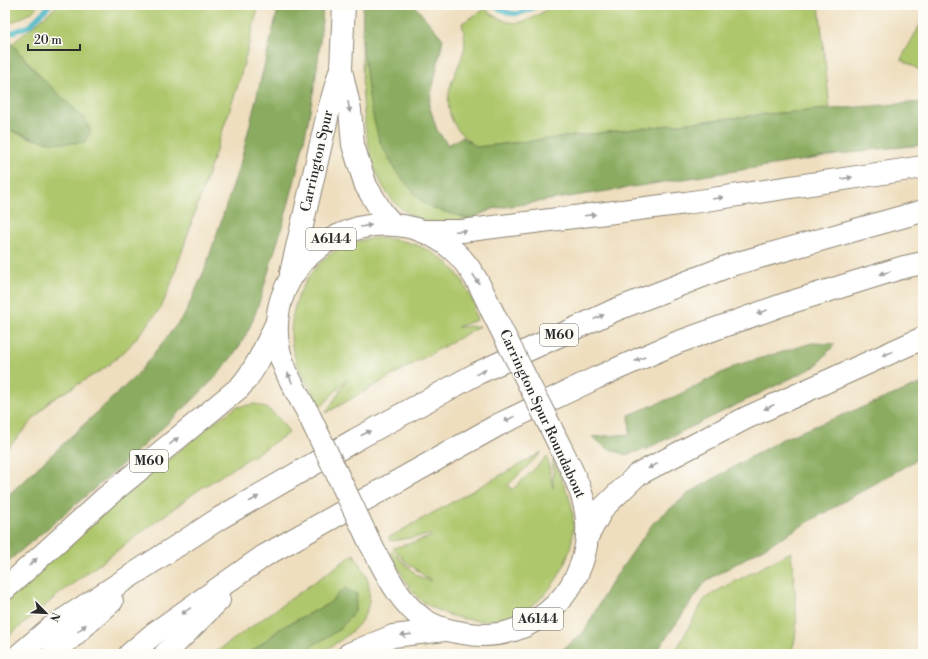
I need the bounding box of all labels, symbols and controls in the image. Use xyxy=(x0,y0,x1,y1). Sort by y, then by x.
scale bar xyxy=(28,26,80,52)
text: 20 m xyxy=(34,33,62,48)
one-way arrow xyxy=(346,100,352,113)
street label: Carrington Spur xyxy=(297,108,337,214)
one-way arrow xyxy=(841,175,853,181)
one-way arrow xyxy=(712,195,725,201)
one-way arrow xyxy=(584,212,596,218)
one-way arrow xyxy=(360,223,372,229)
road number: A6144 xyxy=(306,228,356,250)
one-way arrow xyxy=(455,228,468,234)
one-way arrow xyxy=(879,270,891,276)
one-way arrow xyxy=(472,274,480,284)
one-way arrow xyxy=(755,310,767,316)
one-way arrow xyxy=(593,314,605,320)
road number: M60 xyxy=(540,324,578,346)
street label: Carrington Spur Roundabout xyxy=(495,327,589,501)
one-way arrow xyxy=(882,351,893,357)
one-way arrow xyxy=(635,356,646,362)
one-way arrow xyxy=(475,369,487,375)
one-way arrow xyxy=(287,373,293,384)
one-way arrow xyxy=(763,404,774,410)
one-way arrow xyxy=(504,416,515,422)
one-way arrow xyxy=(361,430,372,437)
one-way arrow xyxy=(169,436,180,445)
road number: M60 xyxy=(130,450,168,472)
one-way arrow xyxy=(647,463,659,469)
one-way arrow xyxy=(248,495,260,502)
one-way arrow xyxy=(29,558,38,567)
north arrow xyxy=(26,593,66,633)
one-way arrow xyxy=(181,607,192,615)
road number: A6144 xyxy=(513,608,563,630)
text: N xyxy=(46,610,62,624)
one-way arrow xyxy=(77,623,88,632)
one-way arrow xyxy=(400,632,412,638)

